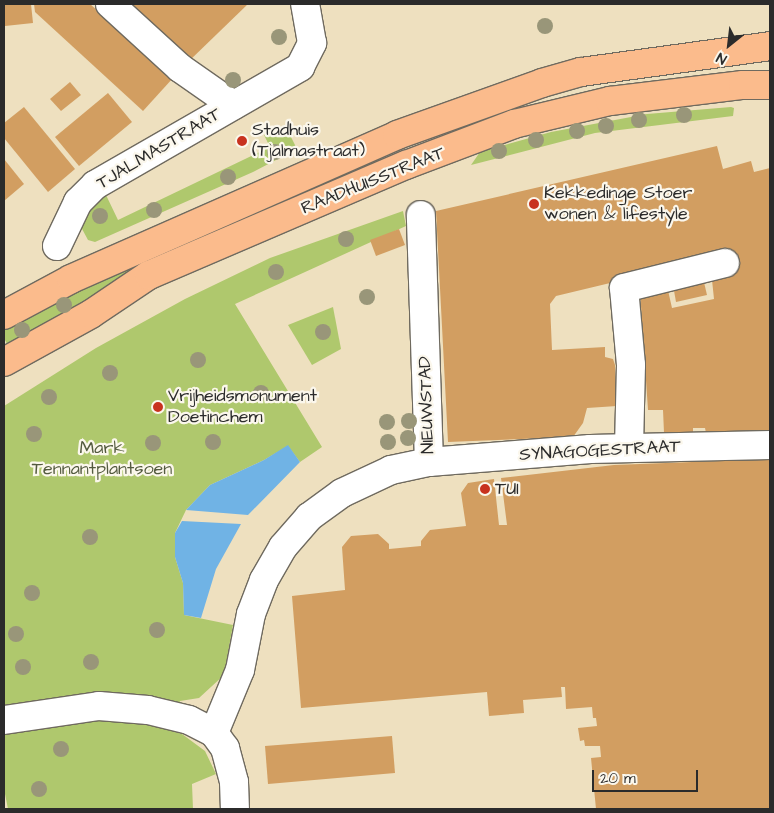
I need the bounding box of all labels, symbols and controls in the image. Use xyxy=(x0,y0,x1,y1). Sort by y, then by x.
north arrow xyxy=(704,20,754,70)
text: N xyxy=(713,47,730,69)
street label: TJALMASTRAAT xyxy=(93,103,225,195)
place label: Stadhuis (Tjalmastraat) xyxy=(252,120,365,162)
marker: Stadhuis (Tjalmastraat) xyxy=(236,135,248,147)
street label: RAADHUISSTRAAT xyxy=(298,142,448,220)
place label: Kekkedinge Stoer wonen & lifestyle xyxy=(544,183,692,225)
marker: Kekkedinge Stoer wonen & lifestyle xyxy=(528,198,540,210)
street label: NIEUWSTAD xyxy=(415,356,439,454)
place label: Vrijheidsmonument Doetinchem xyxy=(168,386,317,428)
marker: Vrijheidsmonument Doetinchem xyxy=(152,401,164,413)
street label: SYNAGOGESTRAAT xyxy=(519,436,681,466)
park label: Mark Tennantplantsoen xyxy=(32,438,172,480)
place label: TUI xyxy=(495,478,519,500)
marker: TUI xyxy=(479,483,491,495)
scale bar xyxy=(594,760,700,792)
text: 20 m xyxy=(600,768,636,789)

